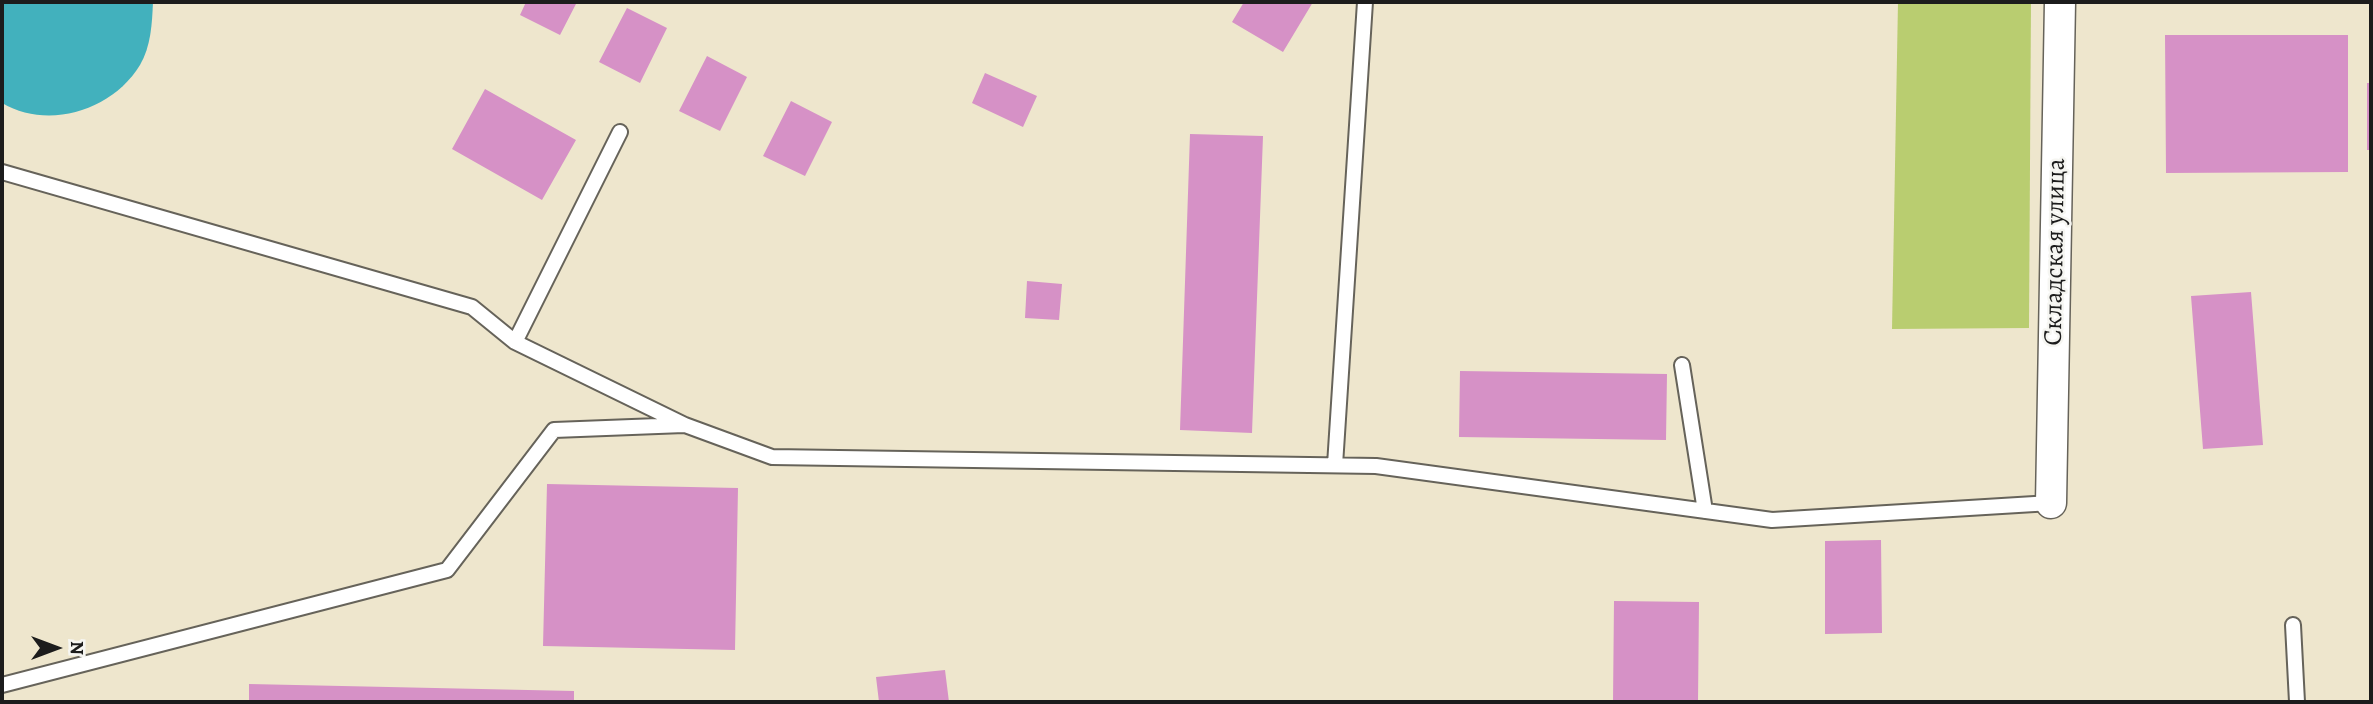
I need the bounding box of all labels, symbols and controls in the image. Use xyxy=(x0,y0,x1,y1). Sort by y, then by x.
street label: Складская улица xyxy=(2039,158,2073,346)
north arrow xyxy=(21,613,91,683)
text: N xyxy=(64,641,90,655)

